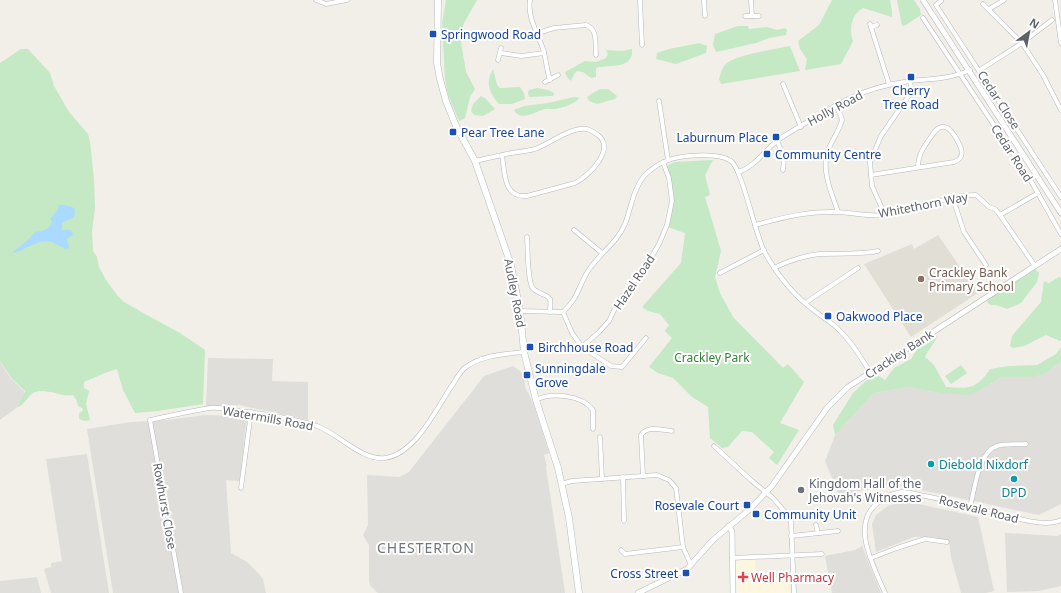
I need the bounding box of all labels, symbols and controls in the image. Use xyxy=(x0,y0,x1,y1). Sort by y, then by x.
north arrow xyxy=(1009,12,1049,52)
text: N xyxy=(1027,14,1042,32)
place label: Springwood Road xyxy=(441,26,541,43)
marker: Springwood Road xyxy=(428,29,438,39)
street label: Cedar Close xyxy=(974,67,1024,133)
marker: Cherry Tree Road xyxy=(906,72,916,82)
place label: Cherry Tree Road xyxy=(883,82,939,113)
street label: Holly Road xyxy=(804,86,866,130)
street label: Cedar Road xyxy=(987,121,1037,185)
place label: Pear Tree Lane xyxy=(461,124,545,141)
marker: Pear Tree Lane xyxy=(448,127,458,137)
place label: Laburnum Place xyxy=(676,129,768,146)
marker: Laburnum Place xyxy=(771,132,781,142)
place label: Community Centre xyxy=(775,146,882,163)
marker: Community Centre xyxy=(762,149,772,159)
street label: Whitethorn Way xyxy=(877,188,970,222)
street label: Hazel Road xyxy=(609,251,659,313)
street label: Audley Road xyxy=(500,257,530,329)
place label: Crackley Bank Primary School xyxy=(929,264,1014,295)
marker: Crackley Bank Primary School xyxy=(916,274,926,284)
place label: Oakwood Place xyxy=(836,308,923,325)
marker: Oakwood Place xyxy=(823,311,833,321)
street label: Crackley Bank xyxy=(861,325,937,382)
place label: Birchhouse Road xyxy=(538,339,633,356)
marker: Birchhouse Road xyxy=(525,342,535,352)
park label: Crackley Park xyxy=(674,349,750,366)
place label: Sunningdale Grove xyxy=(535,360,606,391)
marker: Sunningdale Grove xyxy=(522,370,532,380)
street label: Watermills Road xyxy=(221,402,315,434)
place label: Diebold Nixdorf xyxy=(939,456,1029,473)
marker: Diebold Nixdorf xyxy=(926,459,936,469)
street label: Rowhurst Close xyxy=(149,462,181,551)
marker: DPD xyxy=(1009,474,1019,484)
place label: Kingdom Hall of the Jehovah's Witnesses xyxy=(808,475,922,506)
place label: DPD xyxy=(1002,484,1027,501)
marker: Kingdom Hall of the Jehovah's Witnesses xyxy=(796,485,806,495)
street label: Rosevale Road xyxy=(937,491,1021,527)
place label: Rosevale Court xyxy=(655,497,740,514)
marker: Rosevale Court xyxy=(742,500,752,510)
place label: Community Unit xyxy=(764,506,857,523)
marker: Community Unit xyxy=(751,509,761,519)
district label: CHESTERTON xyxy=(377,538,475,557)
place label: Cross Street xyxy=(610,565,679,582)
marker: Cross Street xyxy=(681,568,691,578)
place label: Well Pharmacy xyxy=(751,569,835,586)
marker: Well Pharmacy xyxy=(738,572,748,582)

